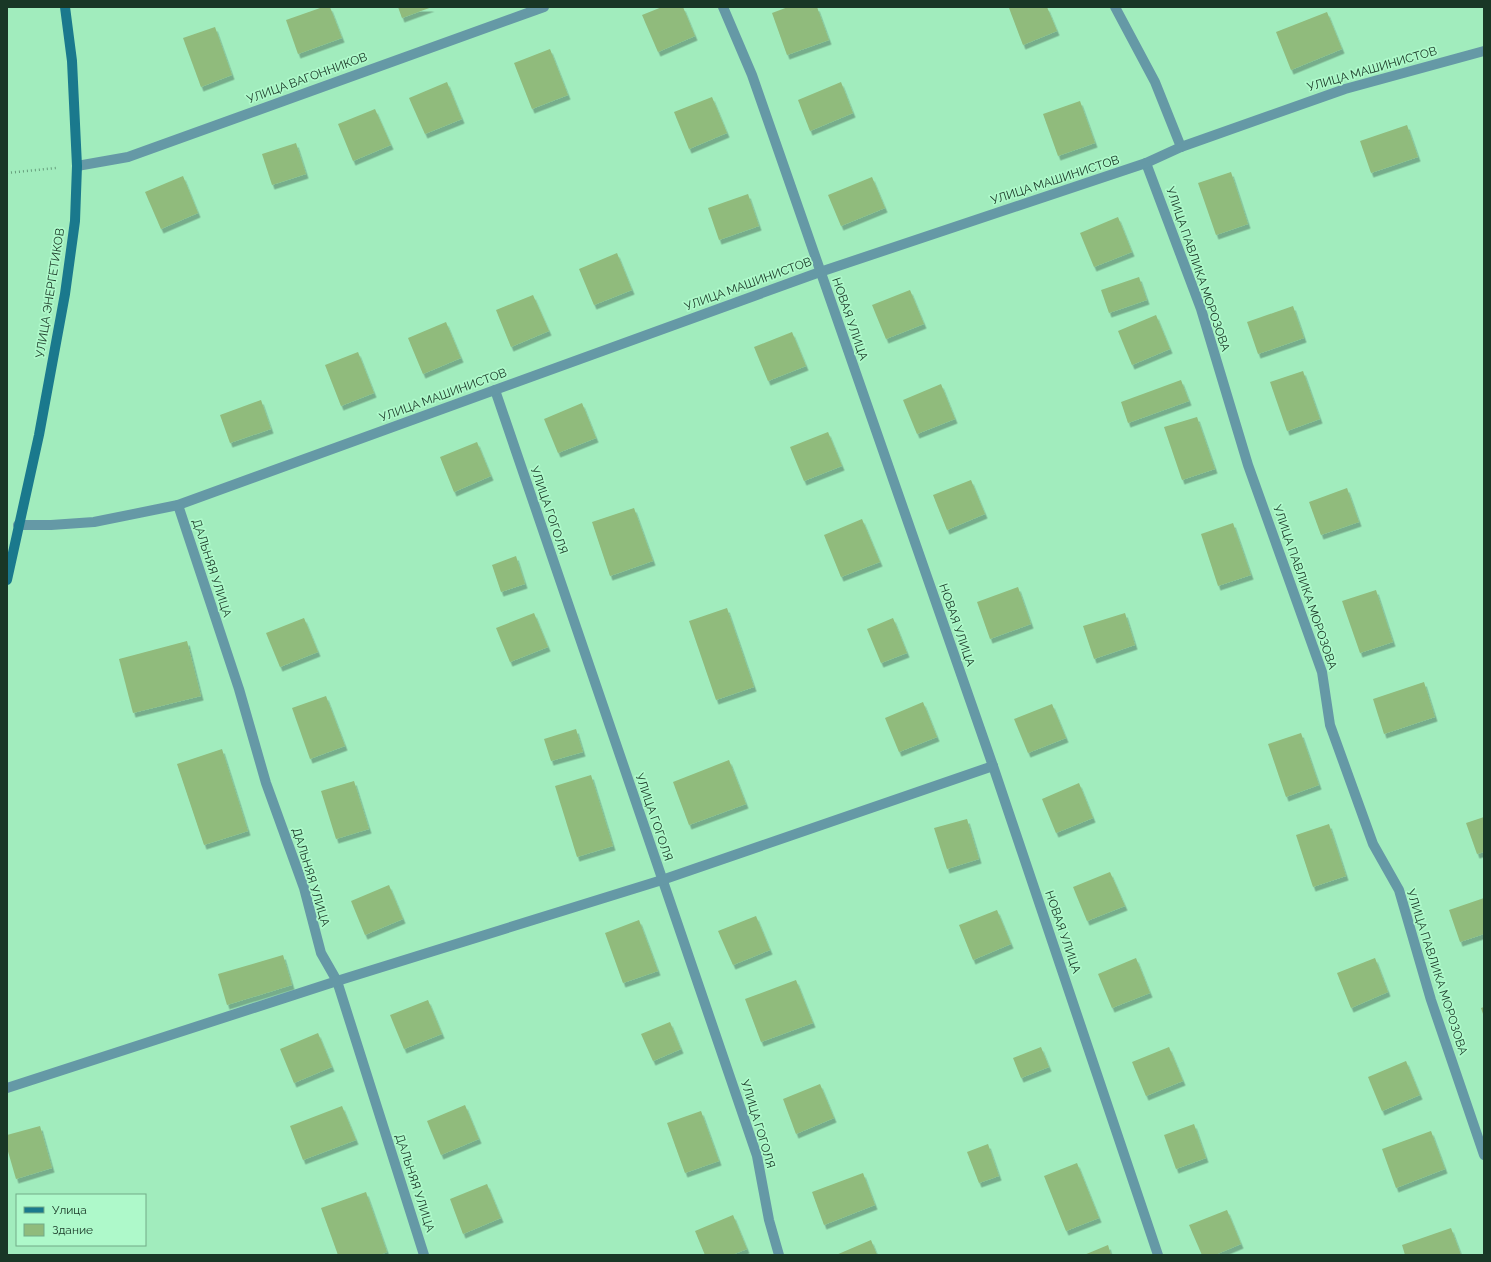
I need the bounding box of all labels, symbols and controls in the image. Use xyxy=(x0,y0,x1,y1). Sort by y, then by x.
street label: УЛИЦА МАШИНИСТОВ xyxy=(1306,44,1438,94)
street label: УЛИЦА ВАГОННИКОВ xyxy=(245,50,369,106)
street label: УЛИЦА МАШИНИСТОВ xyxy=(989,153,1121,207)
street label: УЛИЦА ПАВЛИКА МОРОЗОВА xyxy=(1163,185,1233,353)
street label: УЛИЦА ЭНЕРГЕТИКОВ xyxy=(33,227,67,359)
street label: УЛИЦА МАШИНИСТОВ xyxy=(683,254,813,314)
street label: НОВАЯ УЛИЦА xyxy=(829,276,871,362)
street label: УЛИЦА МАШИНИСТОВ xyxy=(378,365,508,425)
street label: УЛИЦА ГОГОЛЯ xyxy=(527,464,571,556)
street label: УЛИЦА ПАВЛИКА МОРОЗОВА xyxy=(1270,503,1340,671)
street label: ДАЛЬНЯЯ УЛИЦА xyxy=(190,517,234,619)
street label: НОВАЯ УЛИЦА xyxy=(936,582,978,668)
street label: УЛИЦА ГОГОЛЯ xyxy=(632,771,676,863)
street label: ДАЛЬНЯЯ УЛИЦА xyxy=(289,826,333,928)
street label: УЛИЦА ПАВЛИКА МОРОЗОВА xyxy=(1404,887,1470,1057)
street label: НОВАЯ УЛИЦА xyxy=(1042,889,1084,975)
street label: УЛИЦА ГОГОЛЯ xyxy=(738,1078,778,1170)
street label: ДАЛЬНЯЯ УЛИЦА xyxy=(393,1132,437,1234)
legend xyxy=(16,1194,146,1246)
text: Улица xyxy=(52,1203,87,1217)
text: Здание xyxy=(52,1223,93,1237)

